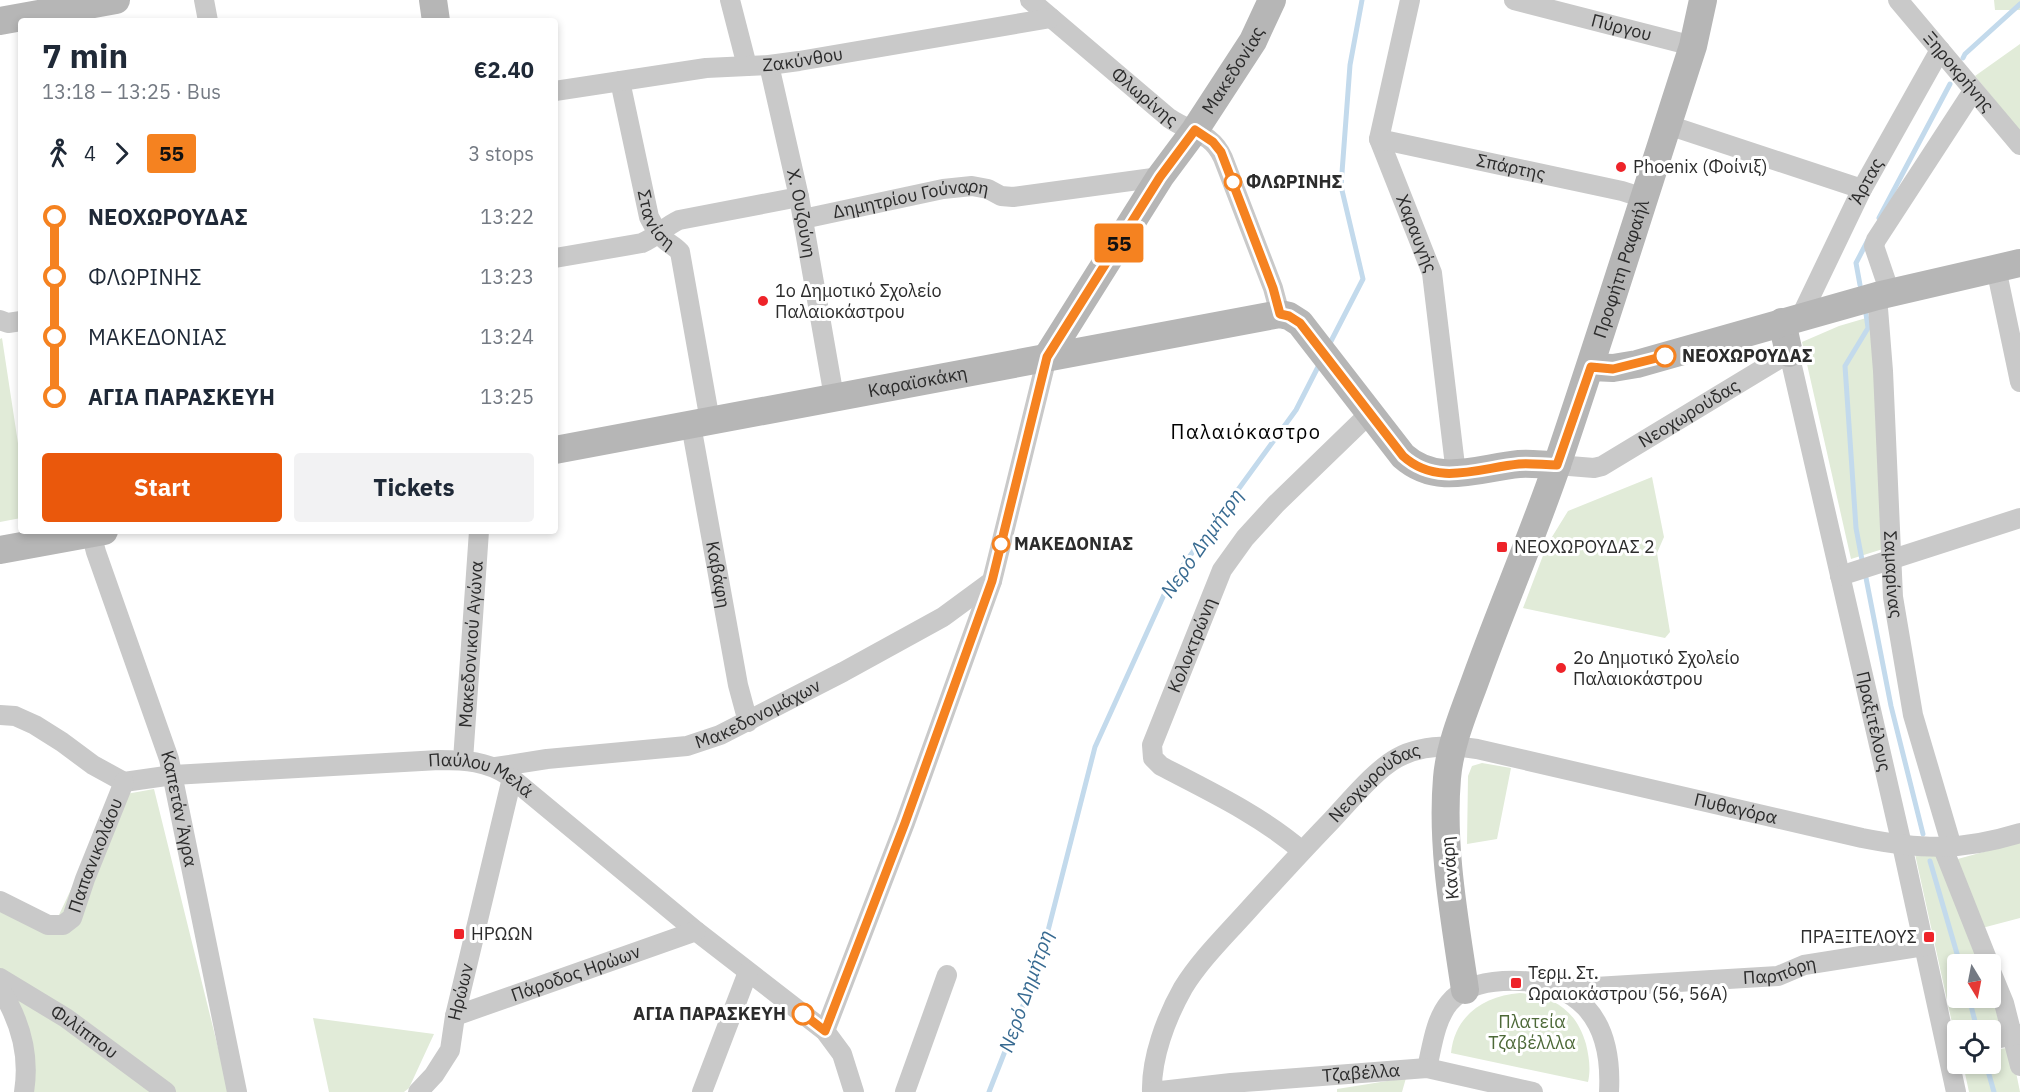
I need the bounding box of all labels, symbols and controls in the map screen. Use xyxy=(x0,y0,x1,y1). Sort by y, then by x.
street label: Πύργου xyxy=(1589,8,1654,46)
street label: Μακεδονίας xyxy=(1196,23,1269,118)
street label: Ξηροκρήνης xyxy=(1918,26,2000,117)
text: 7 min xyxy=(42,34,128,77)
street label: Ζακύνθου xyxy=(762,42,845,76)
text: €2.40 xyxy=(474,55,534,84)
street label: Φλωρίνης xyxy=(1106,62,1183,132)
text: 13:18 – 13:25 · Bus xyxy=(42,78,221,105)
icon: walk xyxy=(42,137,75,170)
icon: forward xyxy=(105,137,138,170)
text: 55 xyxy=(159,139,184,167)
text: 4 xyxy=(84,140,96,167)
text: 3 stops xyxy=(468,140,534,167)
street label: Σπάρτης xyxy=(1475,148,1548,185)
street label: Άρτας xyxy=(1844,153,1888,208)
place label: Phoenix (Φοίνιξ) xyxy=(1633,155,1767,178)
marker: Phoenix (Φοίνιξ) xyxy=(1614,160,1628,174)
street label: Χ. Ουζούνη xyxy=(782,167,821,260)
place label: ΦΛΩΡΙΝΗΣ xyxy=(1246,170,1342,193)
marker: ΦΛΩΡΙΝΗΣ xyxy=(1224,173,1242,191)
street label: Δημητρίου Γούναρη xyxy=(830,174,991,223)
street label: Στανίση xyxy=(632,188,680,255)
street label: Χαραυγής xyxy=(1391,191,1443,276)
street label: Προφήτη Ραφαήλ xyxy=(1588,196,1654,341)
text: ΝΕΟΧΩΡΟΥΔΑΣ xyxy=(88,202,248,231)
text: 13:22 xyxy=(480,203,534,230)
line badge: 55 xyxy=(1092,224,1146,262)
text: 55 xyxy=(1106,229,1132,257)
text: ΦΛΩΡΙΝΗΣ xyxy=(88,262,202,291)
text: 13:23 xyxy=(480,263,534,290)
place label: 1ο Δημοτικό Σχολείο Παλαιοκάστρου xyxy=(775,279,942,323)
marker: 1ο Δημοτικό Σχολείο Παλαιοκάστρου xyxy=(756,294,770,308)
text: ΜΑΚΕΔΟΝΙΑΣ xyxy=(88,322,227,351)
text: 13:24 xyxy=(480,323,534,350)
place label: ΝΕΟΧΩΡΟΥΔΑΣ xyxy=(1682,344,1813,367)
marker: ΝΕΟΧΩΡΟΥΔΑΣ xyxy=(1654,345,1676,367)
street label: Καραϊσκάκη xyxy=(866,361,969,402)
street label: Νεοχωρούδας xyxy=(1634,373,1744,452)
text: ΑΓΙΑ ΠΑΡΑΣΚΕΥΗ xyxy=(88,382,275,411)
text: 13:25 xyxy=(480,383,534,410)
district label: Παλαιόκαστρο xyxy=(1171,418,1321,445)
button: Start xyxy=(42,453,282,522)
button: Tickets xyxy=(294,453,534,522)
water label: Νερό Δημήτρη xyxy=(1154,483,1249,603)
street label: Σαμαρίνας xyxy=(1879,530,1908,620)
place label: ΜΑΚΕΔΟΝΙΑΣ xyxy=(1014,532,1133,555)
marker: ΜΑΚΕΔΟΝΙΑΣ xyxy=(992,535,1010,553)
place label: ΝΕΟΧΩΡΟΥΔΑΣ 2 xyxy=(1514,535,1655,558)
street label: Καβάφη xyxy=(701,539,736,610)
marker: ΝΕΟΧΩΡΟΥΔΑΣ 2 xyxy=(1495,540,1509,554)
street label: Μακεδονικού Αγώνα xyxy=(453,560,488,729)
street label: Κολοκτρώνη xyxy=(1162,594,1221,696)
place label: 2ο Δημοτικό Σχολείο Παλαιοκάστρου xyxy=(1573,646,1740,690)
marker: 2ο Δημοτικό Σχολείο Παλαιοκάστρου xyxy=(1554,661,1568,675)
street label: Πραξιτέλους xyxy=(1851,669,1897,774)
street label: Μακεδονομάχων xyxy=(692,673,824,754)
street label: Νεοχωρούδας xyxy=(1323,738,1423,827)
street label: Καπετάν Άγρα xyxy=(156,747,203,869)
street label: Παύλου Μελά xyxy=(428,748,538,802)
street label: Πυθαγόρα xyxy=(1692,788,1780,829)
street label: Παπανικολάου xyxy=(63,794,127,916)
street label: Κανάρη xyxy=(1435,835,1464,901)
place label: ΗΡΩΩΝ xyxy=(471,922,533,945)
place label: ΠΡΑΞΙΤΕΛΟΥΣ xyxy=(1800,925,1917,948)
water label: Νερό Δημήτρη xyxy=(992,926,1059,1056)
marker: ΗΡΩΩΝ xyxy=(452,927,466,941)
marker: ΠΡΑΞΙΤΕΛΟΥΣ xyxy=(1922,930,1936,944)
street label: Πάροδος Ηρώων xyxy=(508,940,643,1006)
street label: Παρπόρη xyxy=(1742,951,1818,989)
north arrow xyxy=(1947,954,2001,1008)
map controls xyxy=(1947,954,2001,1074)
street label: Ηρώων xyxy=(442,961,478,1023)
place label: Τερμ. Στ. Ωραιοκάστρου (56, 56Α) xyxy=(1528,961,1728,1005)
marker: Τερμ. Στ. Ωραιοκάστρου (56, 56Α) xyxy=(1509,976,1523,990)
street label: Φιλίππου xyxy=(46,999,123,1064)
place label: ΑΓΙΑ ΠΑΡΑΣΚΕΥΗ xyxy=(633,1002,786,1025)
marker: ΑΓΙΑ ΠΑΡΑΣΚΕΥΗ xyxy=(792,1003,814,1025)
park label: Πλατεία Τζαβέλλλα xyxy=(1488,1010,1576,1054)
button: locate xyxy=(1947,1020,2001,1074)
street label: Τζαβέλλα xyxy=(1321,1058,1401,1087)

